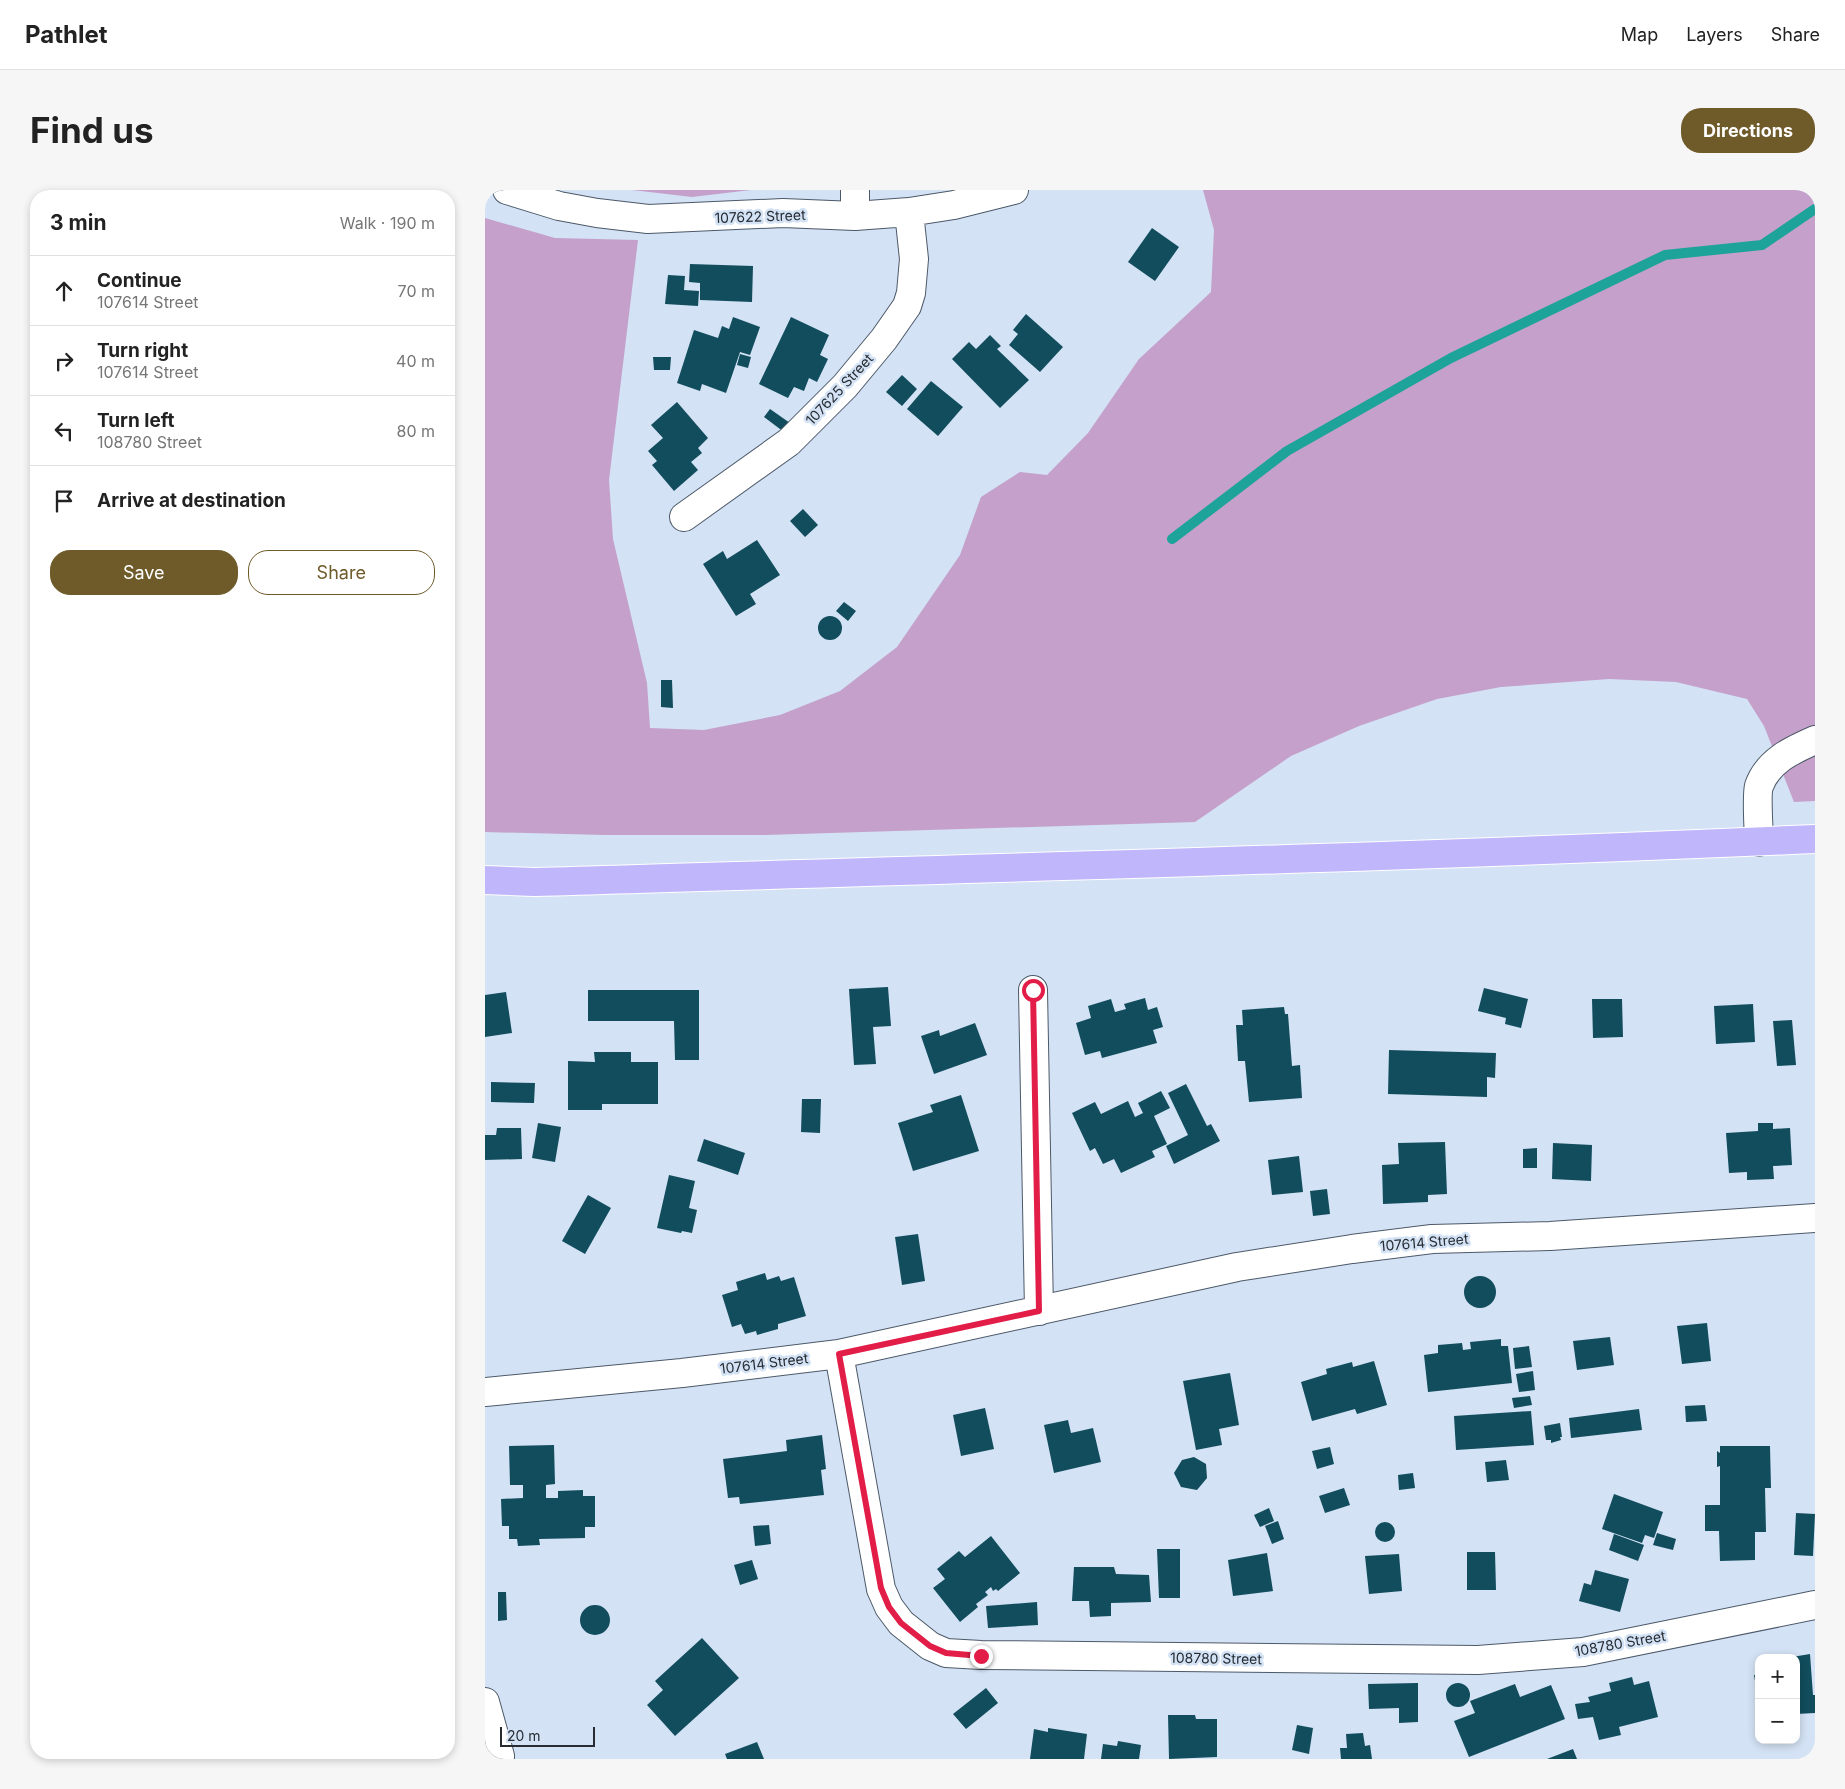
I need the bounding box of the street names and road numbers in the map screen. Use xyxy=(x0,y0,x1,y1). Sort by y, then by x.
street label: 107622 Street xyxy=(714,206,806,226)
street label: 107625 Street xyxy=(802,350,877,428)
street label: 107614 Street xyxy=(1379,1230,1469,1254)
street label: 107614 Street xyxy=(719,1349,810,1377)
street label: 108780 Street xyxy=(1573,1627,1667,1659)
street label: 108780 Street xyxy=(1170,1649,1262,1667)

